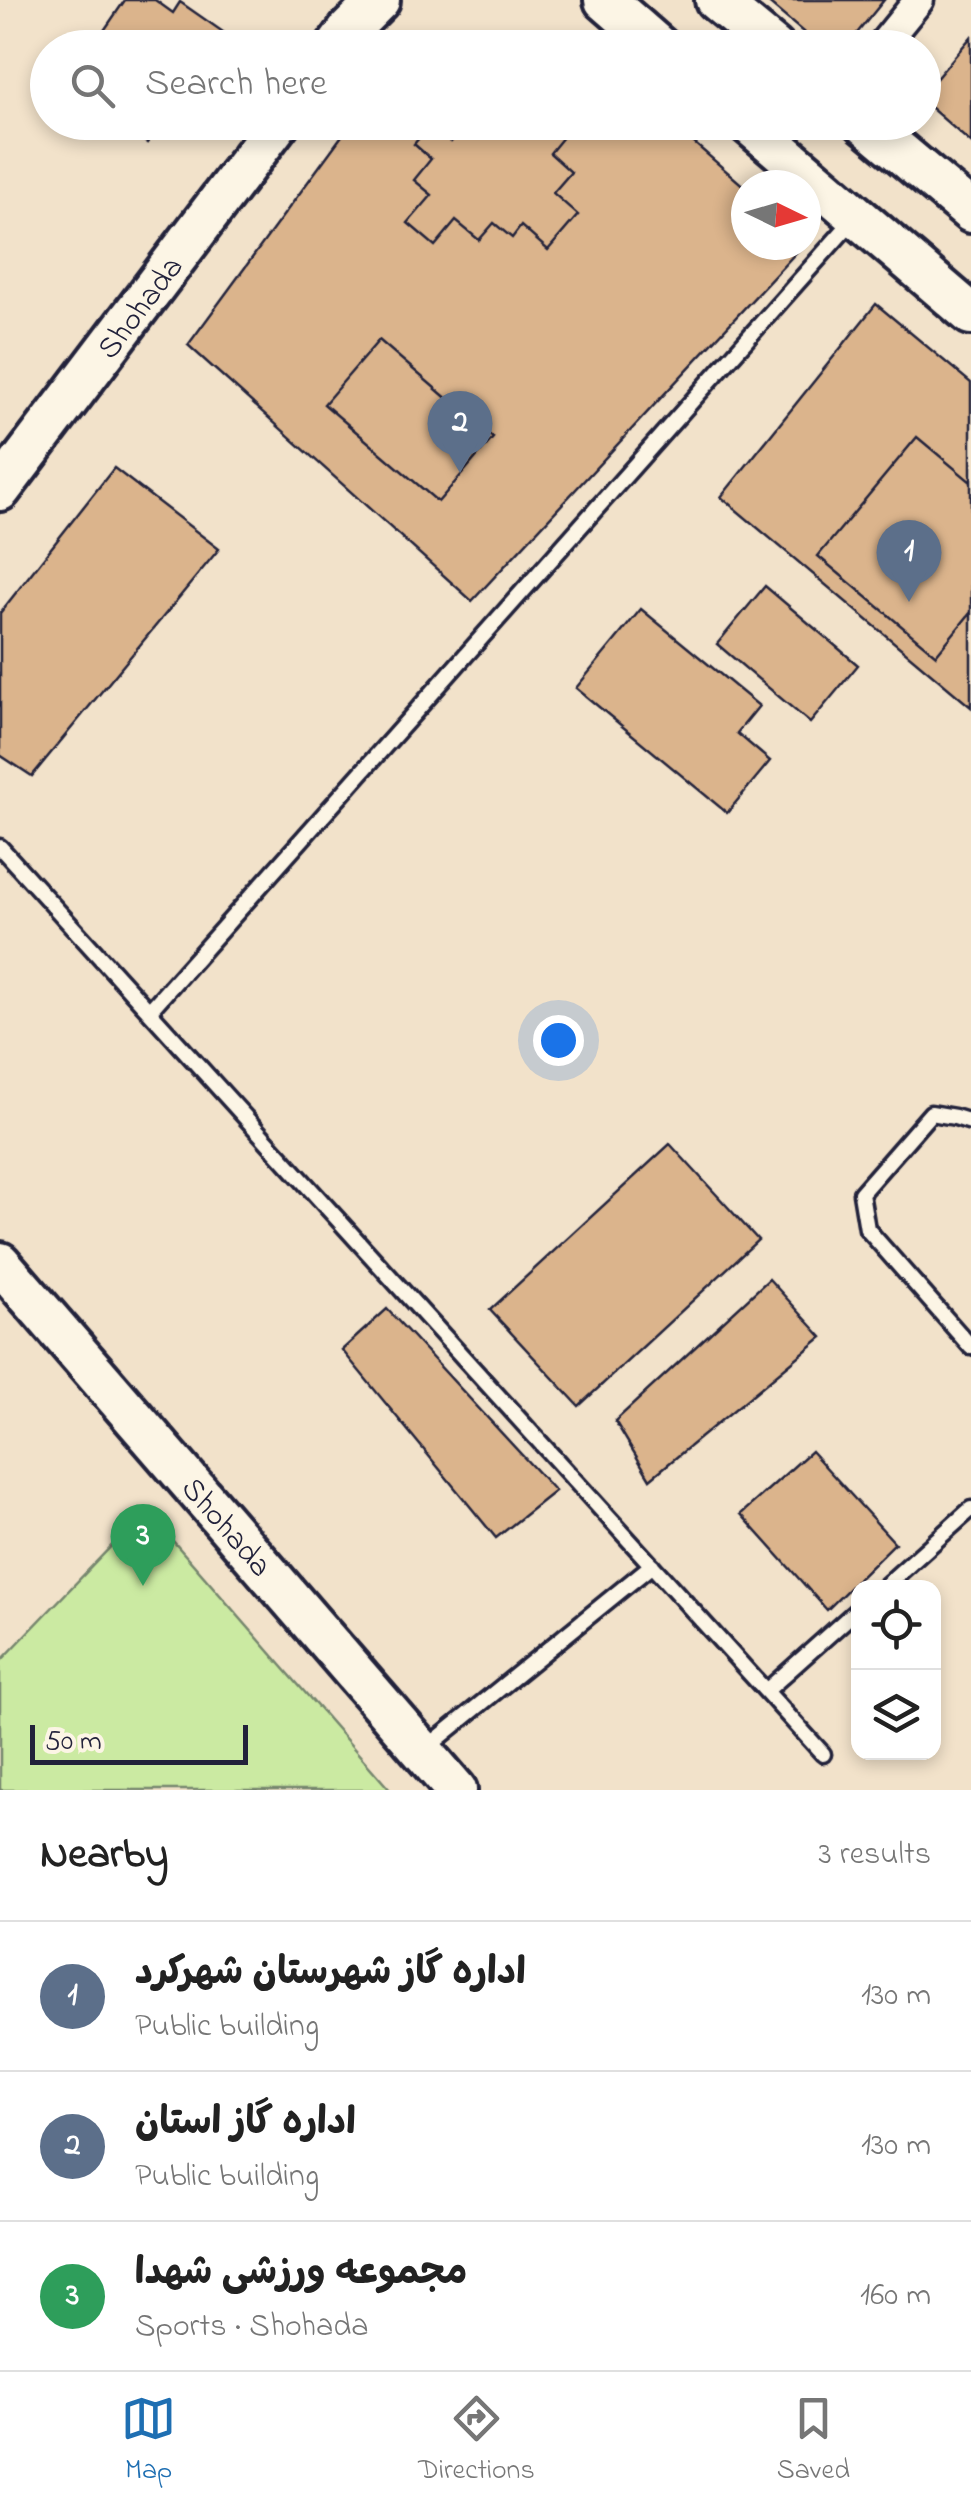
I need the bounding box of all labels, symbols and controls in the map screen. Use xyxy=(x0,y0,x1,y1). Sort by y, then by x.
search box xyxy=(30,30,941,140)
text: Search here xyxy=(145,57,327,113)
icon: search xyxy=(65,58,120,113)
north arrow xyxy=(731,170,821,260)
street label: Shohada xyxy=(87,247,196,371)
pin: 2 xyxy=(428,390,492,473)
pin: 1 xyxy=(876,520,942,602)
your location xyxy=(533,1015,584,1066)
street label: Shohada xyxy=(168,1468,282,1589)
pin: 3 xyxy=(110,1504,176,1586)
map controls xyxy=(851,1580,941,1760)
button: locate xyxy=(851,1580,941,1670)
button: layers xyxy=(851,1670,941,1760)
scale bar xyxy=(30,1720,248,1764)
text: 50 m xyxy=(45,1722,102,1763)
text: Nearby xyxy=(40,1825,168,1886)
text: 3 results xyxy=(819,1832,931,1879)
text: اداره گاز شهرستان شهرکرد xyxy=(135,1946,526,2002)
text: 1 xyxy=(67,1973,78,2020)
text: 130 m xyxy=(861,1973,931,2020)
text: Public building xyxy=(135,2004,319,2051)
text: اداره گاز استان xyxy=(135,2096,356,2152)
text: 2 xyxy=(65,2123,80,2170)
text: 130 m xyxy=(861,2123,931,2170)
text: Public building xyxy=(135,2154,319,2201)
text: مجموعه ورزشی شهدا xyxy=(135,2246,467,2302)
text: 3 xyxy=(66,2273,79,2320)
text: 160 m xyxy=(860,2273,931,2320)
text: Sports · Shohada xyxy=(135,2304,369,2351)
tab: Map xyxy=(121,2391,176,2492)
tab: Directions xyxy=(418,2391,535,2492)
tab: Saved xyxy=(777,2391,850,2492)

